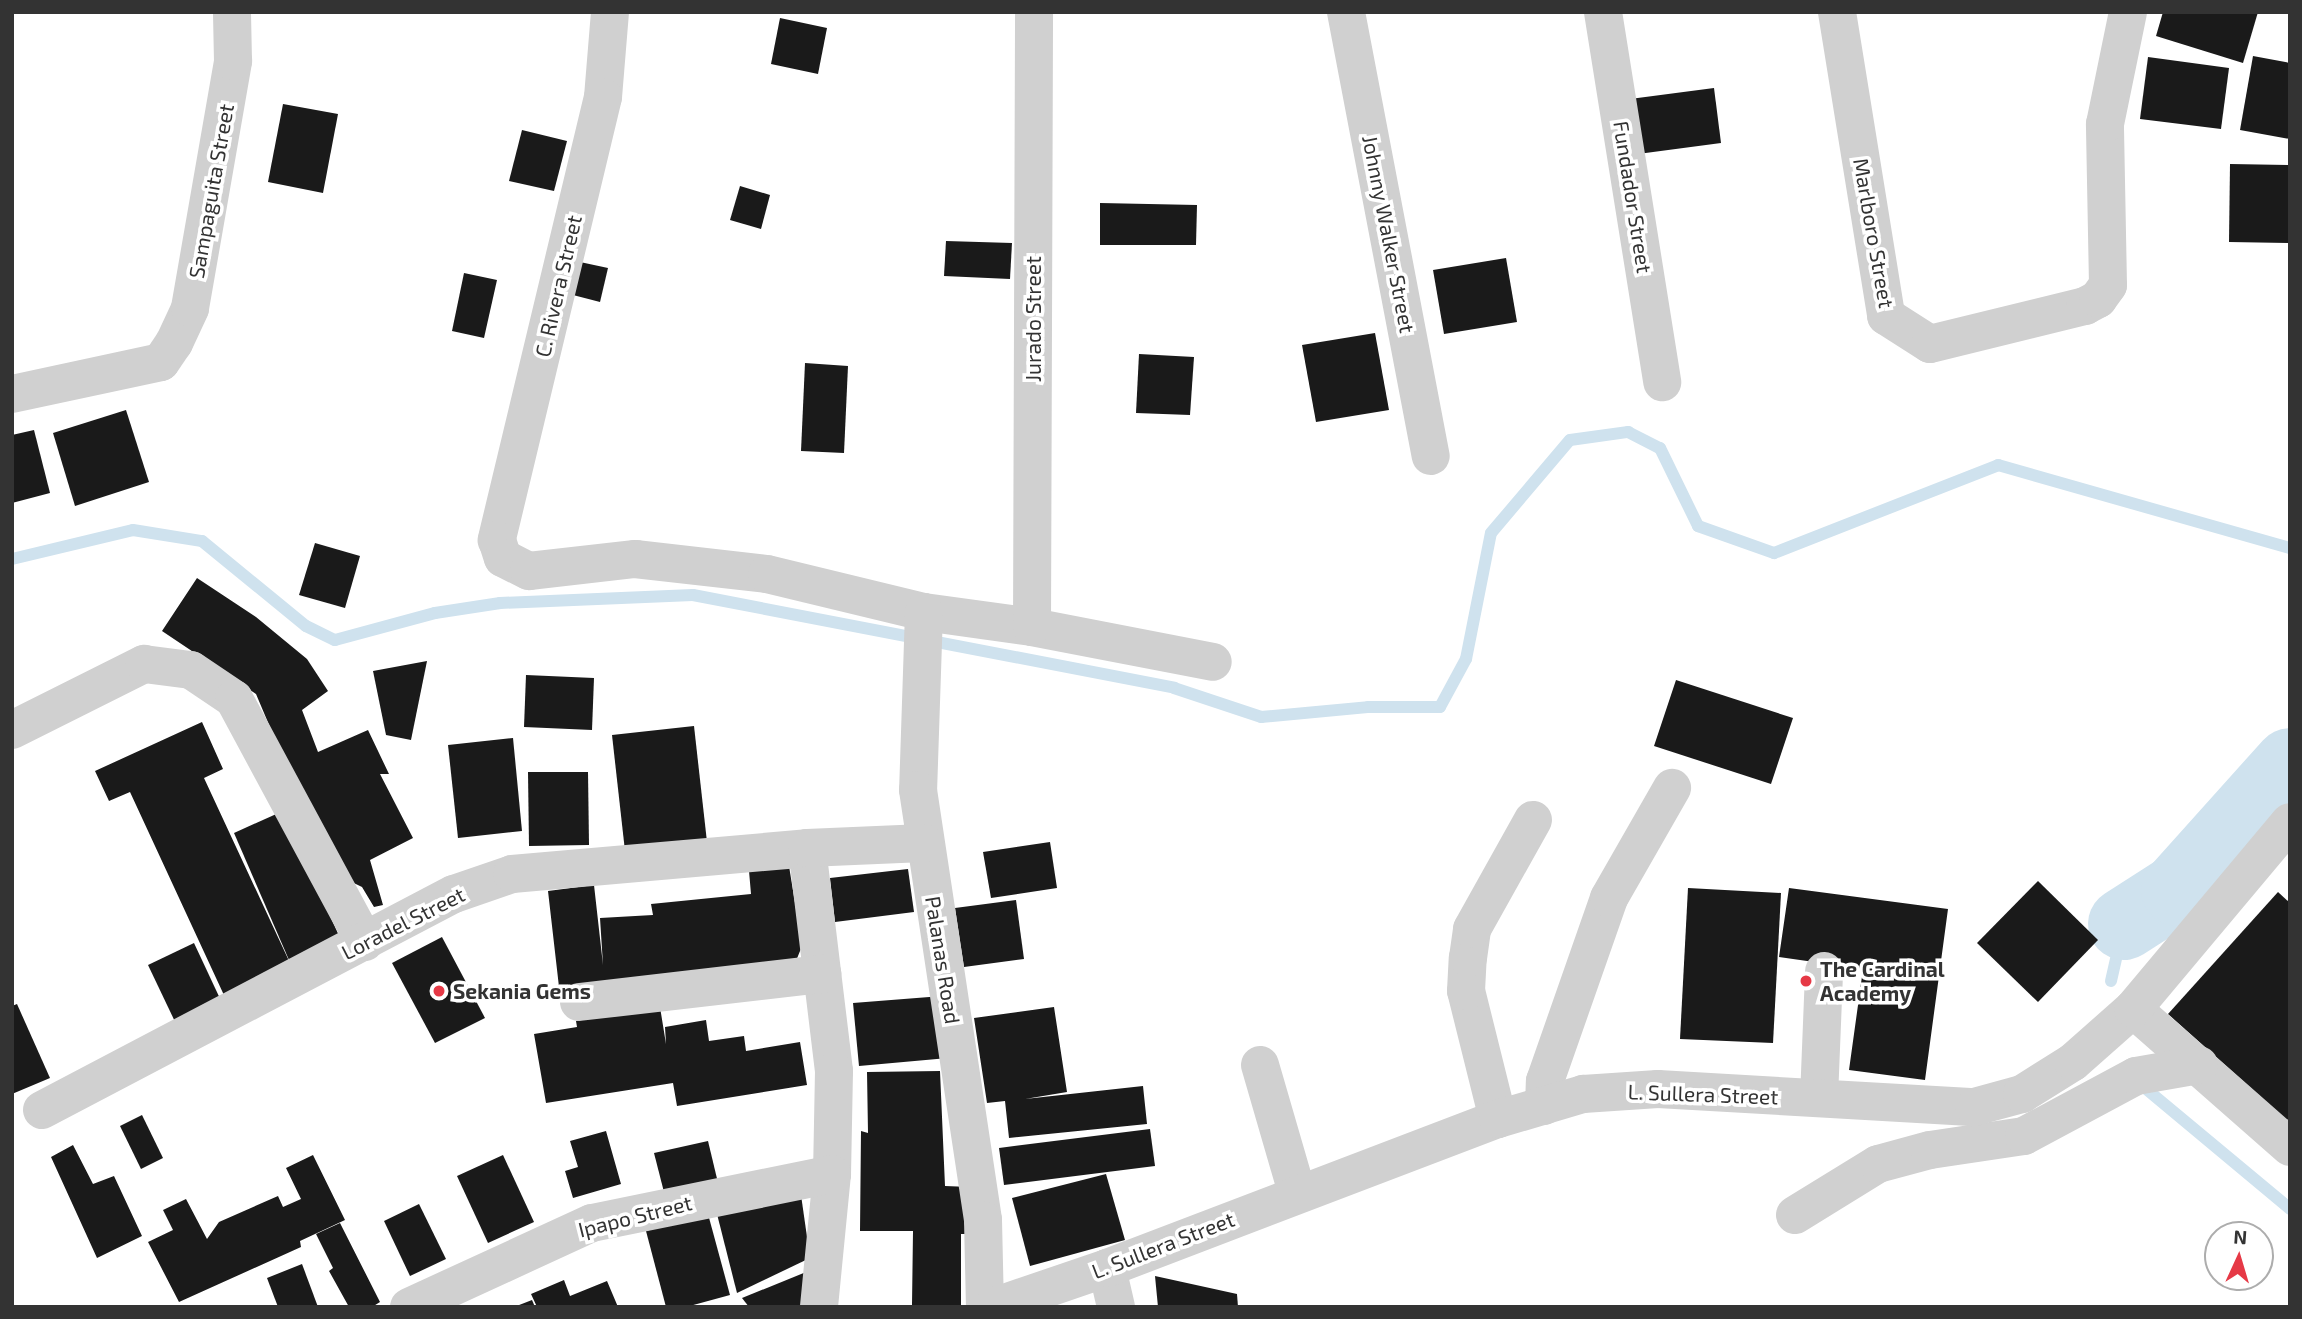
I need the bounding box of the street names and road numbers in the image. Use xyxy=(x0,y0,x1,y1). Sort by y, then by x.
street label: Sampaguita Street xyxy=(183,102,239,280)
street label: Fundador Street xyxy=(1608,119,1658,275)
street label: Johnny Walker Street xyxy=(1357,132,1421,336)
street label: Marlboro Street xyxy=(1848,156,1900,310)
street label: C. Rivera Street xyxy=(529,213,587,359)
street label: Jurado Street xyxy=(1020,256,1046,382)
street label: Loradel Street xyxy=(337,881,469,965)
street label: Palanas Road xyxy=(920,894,966,1026)
street label: L. Sullera Street xyxy=(1627,1079,1779,1109)
street label: Ipapo Street xyxy=(575,1190,695,1242)
street label: L. Sullera Street xyxy=(1088,1206,1238,1284)

